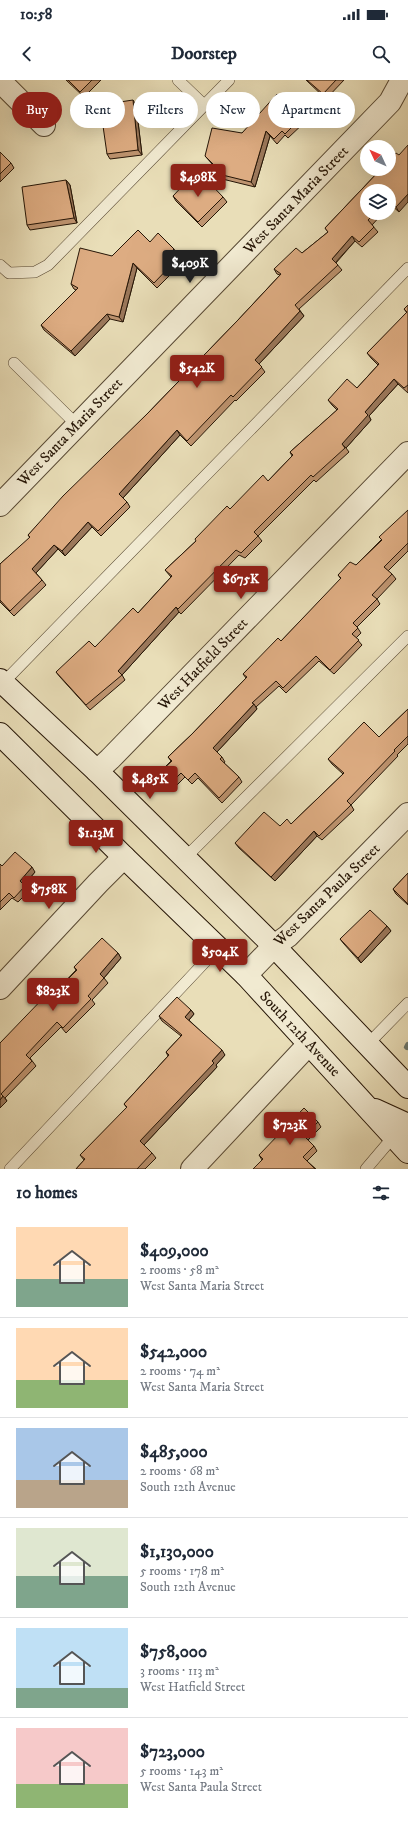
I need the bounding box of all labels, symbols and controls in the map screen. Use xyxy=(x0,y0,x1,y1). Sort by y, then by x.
text: 10:58 xyxy=(20,5,52,24)
icon: back xyxy=(16,43,38,65)
text: Doorstep xyxy=(171,43,237,65)
icon: search xyxy=(370,43,392,65)
chip: Buy xyxy=(12,92,62,128)
chip: Rent xyxy=(70,92,125,128)
chip: Filters xyxy=(133,92,198,128)
chip: New xyxy=(206,92,260,128)
chip: Apartment xyxy=(268,92,355,128)
north arrow xyxy=(360,140,396,176)
map controls xyxy=(360,140,396,220)
street label: West Santa Maria Street xyxy=(239,142,353,259)
pin: $498K xyxy=(170,164,226,198)
text: $498K xyxy=(180,169,216,185)
button: layers xyxy=(360,184,396,220)
pin: $409K xyxy=(162,250,218,284)
text: $409K xyxy=(171,255,209,271)
pin: $542K xyxy=(169,355,225,389)
text: $542K xyxy=(179,360,215,376)
street label: West Santa Maria Street xyxy=(13,374,127,491)
pin: $675K xyxy=(213,566,269,600)
text: $675K xyxy=(223,571,259,587)
street label: West Hatfield Street xyxy=(153,614,252,715)
pin: $485K xyxy=(122,766,178,800)
text: $485K xyxy=(132,771,168,787)
pin: $1.13M xyxy=(63,820,129,854)
text: $1.13M xyxy=(78,825,114,841)
street label: West Santa Paula Street xyxy=(269,839,384,951)
pin: $758K xyxy=(21,876,77,910)
text: $758K xyxy=(31,881,67,897)
pin: $504K xyxy=(192,939,248,973)
text: $504K xyxy=(201,944,239,960)
pin: $823K xyxy=(25,978,81,1012)
text: $823K xyxy=(36,983,70,999)
street label: South 12th Avenue xyxy=(255,987,345,1081)
pin: $723K xyxy=(262,1112,318,1146)
text: $723K xyxy=(273,1117,307,1133)
text: 10 homes xyxy=(16,1182,78,1204)
icon: filters xyxy=(370,1182,392,1204)
text: $409,000 xyxy=(140,1240,209,1262)
icon: home xyxy=(48,1243,96,1291)
text: 2 rooms · 58 m² xyxy=(140,1262,219,1278)
text: West Santa Maria Street xyxy=(140,1278,264,1294)
text: $542,000 xyxy=(140,1341,207,1363)
icon: home xyxy=(48,1344,96,1392)
text: 2 rooms · 74 m² xyxy=(140,1363,220,1379)
text: West Santa Maria Street xyxy=(140,1379,264,1395)
text: $485,000 xyxy=(140,1441,208,1463)
icon: home xyxy=(48,1444,96,1492)
text: 2 rooms · 68 m² xyxy=(140,1463,219,1479)
text: South 12th Avenue xyxy=(140,1479,236,1495)
text: $1,130,000 xyxy=(140,1541,214,1563)
icon: home xyxy=(48,1544,96,1592)
text: 5 rooms · 178 m² xyxy=(140,1563,224,1579)
text: South 12th Avenue xyxy=(140,1579,236,1595)
text: $758,000 xyxy=(140,1641,207,1663)
icon: home xyxy=(48,1644,96,1692)
text: 3 rooms · 113 m² xyxy=(140,1663,219,1679)
text: West Hatfield Street xyxy=(140,1679,245,1695)
text: $723,000 xyxy=(140,1741,205,1763)
icon: home xyxy=(48,1744,96,1792)
text: 5 rooms · 143 m² xyxy=(140,1763,223,1779)
text: West Santa Paula Street xyxy=(140,1779,262,1795)

